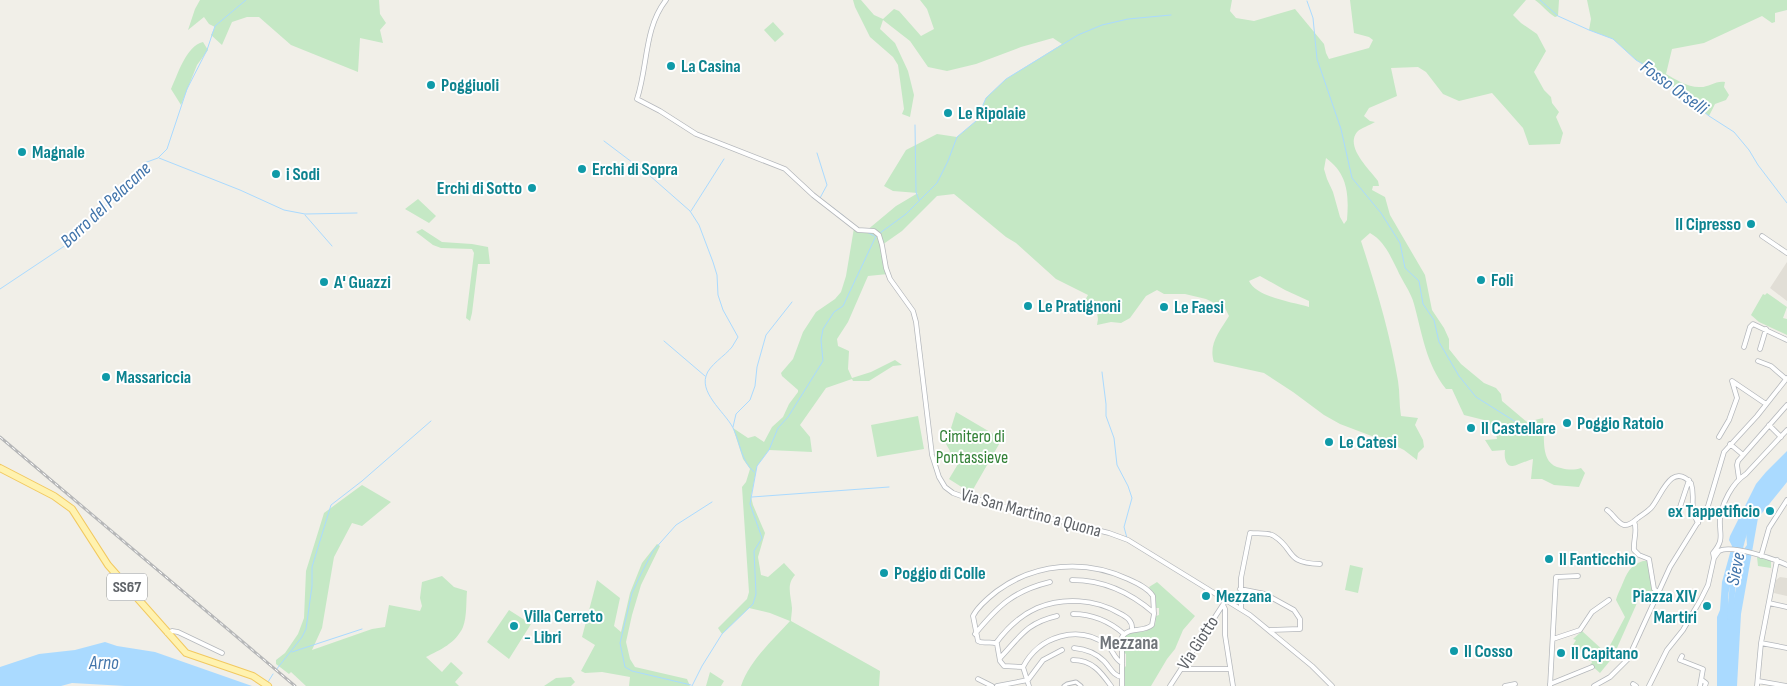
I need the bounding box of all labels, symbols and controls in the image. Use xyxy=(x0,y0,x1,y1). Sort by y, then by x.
place label: La Casina xyxy=(681,56,741,77)
water label: Fosso Orselli xyxy=(1636,56,1713,120)
marker: La Casina xyxy=(665,60,677,72)
place label: Poggiuoli xyxy=(441,75,499,96)
marker: Poggiuoli xyxy=(425,79,437,91)
place label: Le Ripolaie xyxy=(958,103,1026,124)
marker: Le Ripolaie xyxy=(942,107,954,119)
place label: Magnale xyxy=(32,142,85,163)
marker: Magnale xyxy=(16,146,28,158)
water label: Borro del Pelacane xyxy=(56,157,157,253)
place label: Erchi di Sopra xyxy=(592,159,678,180)
marker: Erchi di Sopra xyxy=(576,163,588,175)
place label: i Sodi xyxy=(286,164,320,185)
marker: i Sodi xyxy=(270,168,282,180)
place label: Erchi di Sotto xyxy=(437,178,522,199)
marker: Erchi di Sotto xyxy=(526,182,538,194)
place label: Il Cipresso xyxy=(1675,214,1741,235)
marker: Il Cipresso xyxy=(1745,218,1757,230)
place label: Foli xyxy=(1491,270,1514,291)
place label: A' Guazzi xyxy=(333,272,391,293)
marker: Foli xyxy=(1475,274,1487,286)
marker: A' Guazzi xyxy=(318,276,330,288)
place label: Le Pratignoni xyxy=(1038,296,1121,317)
place label: Le Faesi xyxy=(1174,297,1224,318)
marker: Le Pratignoni xyxy=(1022,300,1034,312)
marker: Le Faesi xyxy=(1158,301,1170,313)
place label: Massariccia xyxy=(116,367,191,388)
marker: Massariccia xyxy=(100,371,112,383)
place label: Poggio Ratoio xyxy=(1577,413,1664,434)
marker: Poggio Ratoio xyxy=(1561,417,1573,429)
place label: Il Castellare xyxy=(1481,418,1556,439)
marker: Il Castellare xyxy=(1465,422,1477,434)
park label: Cimitero di Pontassieve xyxy=(936,426,1008,468)
place label: Le Catesi xyxy=(1339,432,1397,453)
marker: Le Catesi xyxy=(1323,436,1335,448)
street label: Via San Martino a Quona xyxy=(958,484,1104,542)
place label: ex Tappetificio xyxy=(1668,501,1760,522)
marker: ex Tappetificio xyxy=(1764,505,1776,517)
place label: Il Fanticchio xyxy=(1559,549,1636,570)
water label: Sieve xyxy=(1722,550,1751,587)
marker: Il Fanticchio xyxy=(1543,553,1555,565)
place label: Poggio di Colle xyxy=(894,563,986,584)
marker: Poggio di Colle xyxy=(878,567,890,579)
road number: SS67 xyxy=(107,574,147,600)
place label: Mezzana xyxy=(1216,586,1272,607)
place label: Piazza XIV Martiri xyxy=(1633,586,1697,628)
marker: Mezzana xyxy=(1200,590,1212,602)
marker: Piazza XIV Martiri xyxy=(1701,600,1713,612)
place label: Villa Cerreto - Libri xyxy=(524,606,603,648)
street label: Via Giotto xyxy=(1173,612,1223,674)
marker: Villa Cerreto - Libri xyxy=(508,620,520,632)
district label: Mezzana xyxy=(1100,632,1158,655)
place label: Il Cosso xyxy=(1464,641,1513,662)
place label: Il Capitano xyxy=(1571,643,1639,664)
marker: Il Cosso xyxy=(1448,645,1460,657)
marker: Il Capitano xyxy=(1555,647,1567,659)
water label: Arno xyxy=(88,652,119,675)

